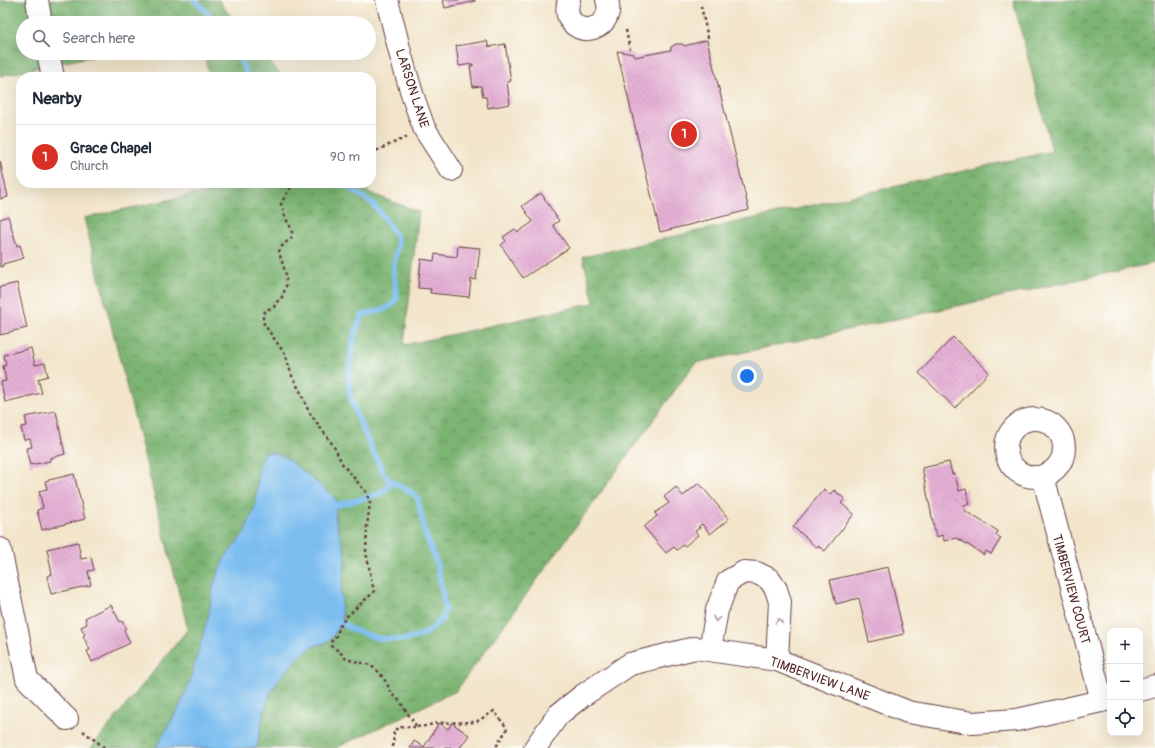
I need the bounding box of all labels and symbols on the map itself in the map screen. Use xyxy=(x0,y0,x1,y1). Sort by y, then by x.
street label: LARSON LANE xyxy=(392,47,432,130)
pin: 1 xyxy=(671,119,697,149)
your location xyxy=(737,366,757,386)
street label: TIMBERVIEW COURT xyxy=(1049,533,1093,646)
one-way arrow xyxy=(712,616,720,622)
one-way arrow xyxy=(775,618,783,624)
street label: TIMBERVIEW LANE xyxy=(767,653,872,705)

